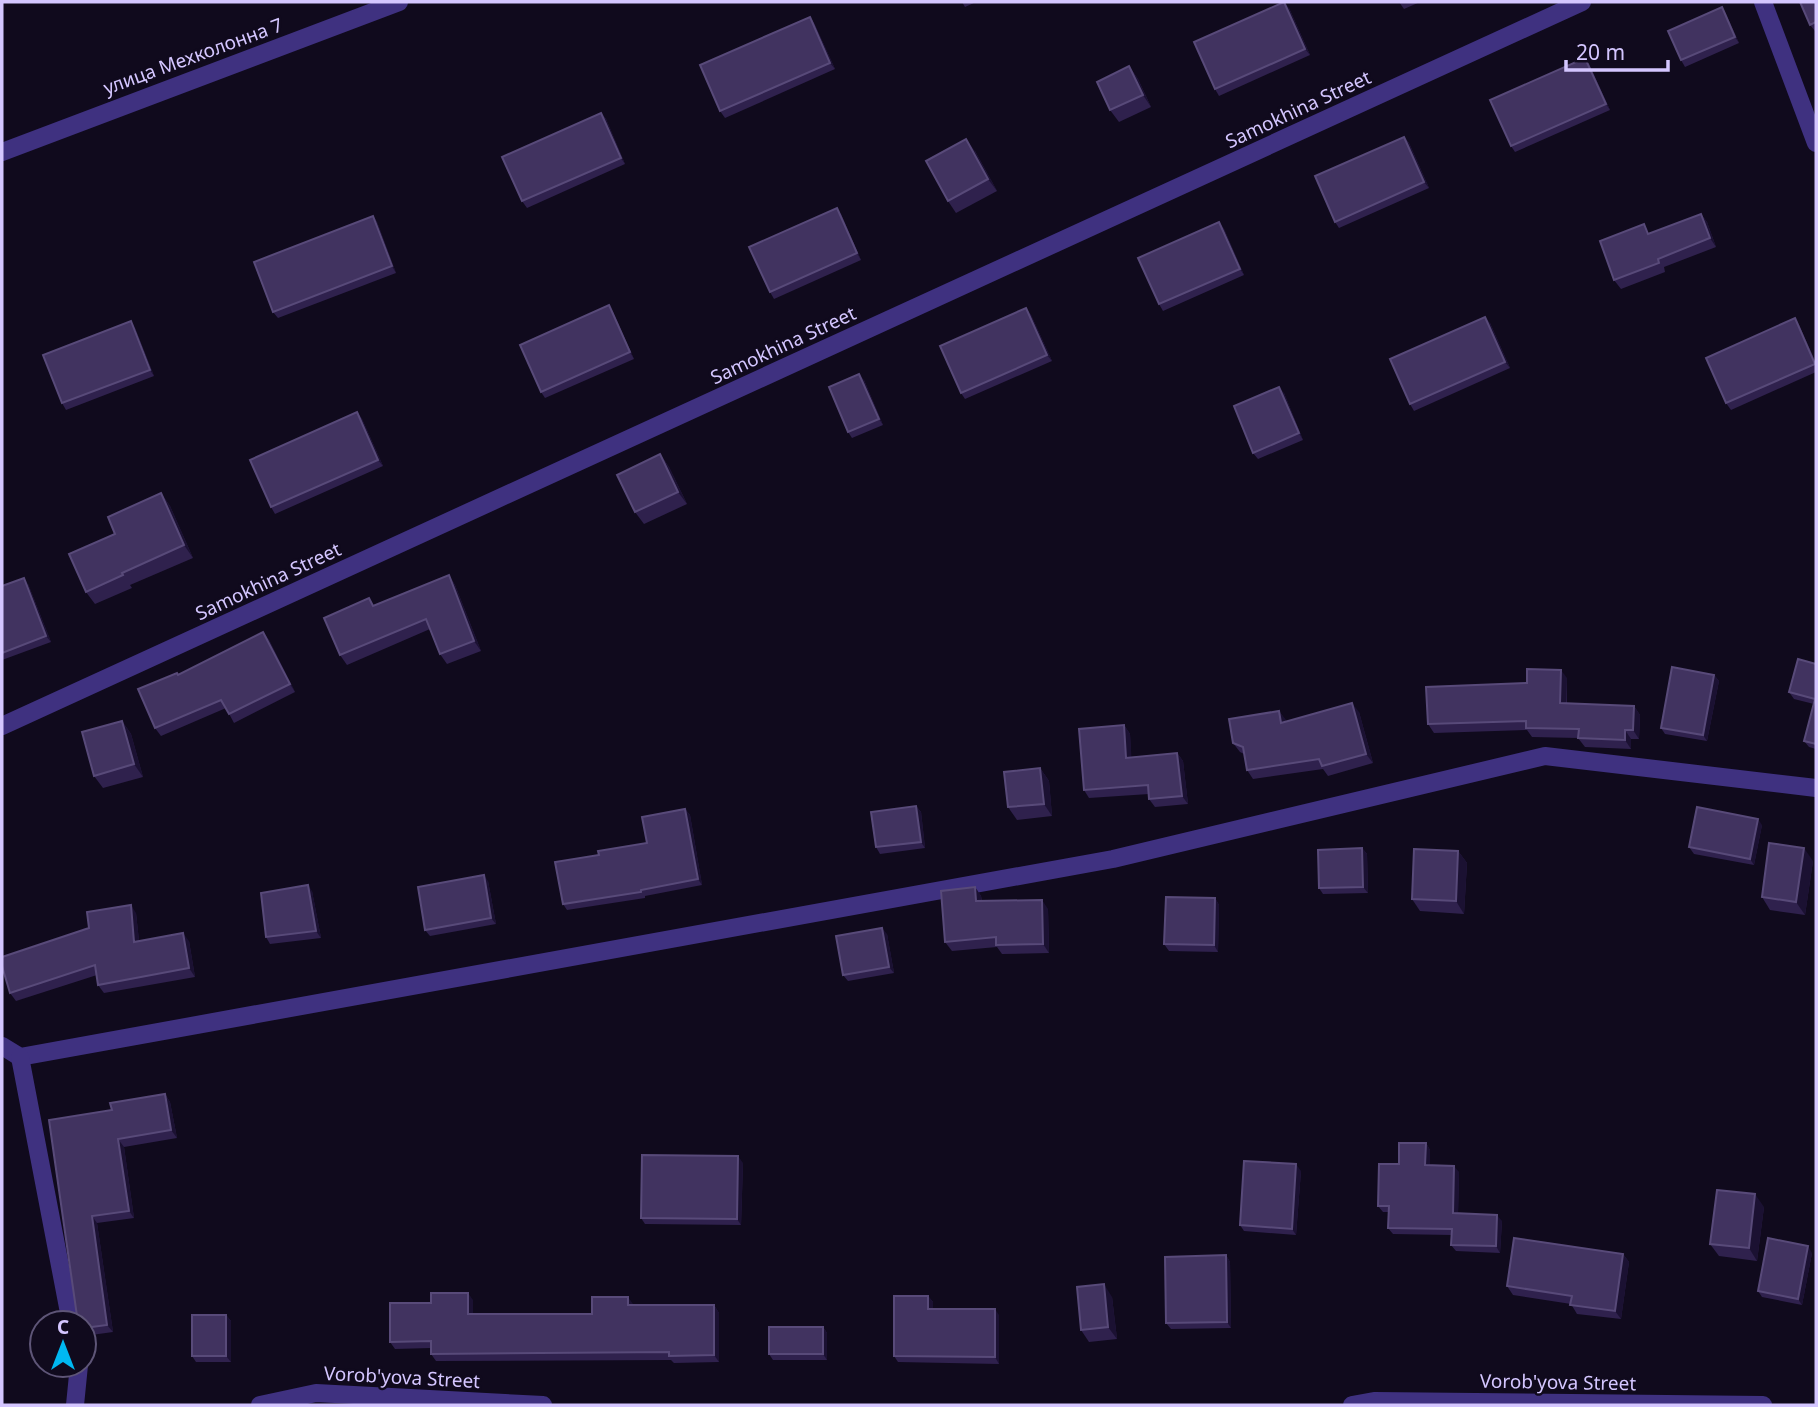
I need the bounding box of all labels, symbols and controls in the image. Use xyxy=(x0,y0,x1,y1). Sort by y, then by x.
street label: улица Мехколонна 7 xyxy=(100,11,286,101)
scale bar xyxy=(1566,28,1668,72)
text: 20 m xyxy=(1576,38,1625,66)
street label: Samokhina Street xyxy=(1221,64,1375,154)
street label: Samokhina Street xyxy=(706,300,860,390)
street label: Samokhina Street xyxy=(191,536,345,626)
north arrow xyxy=(28,1309,98,1379)
text: С xyxy=(57,1314,69,1340)
street label: Vorob'yova Street xyxy=(323,1360,481,1394)
street label: Vorob'yova Street xyxy=(1480,1368,1637,1396)

